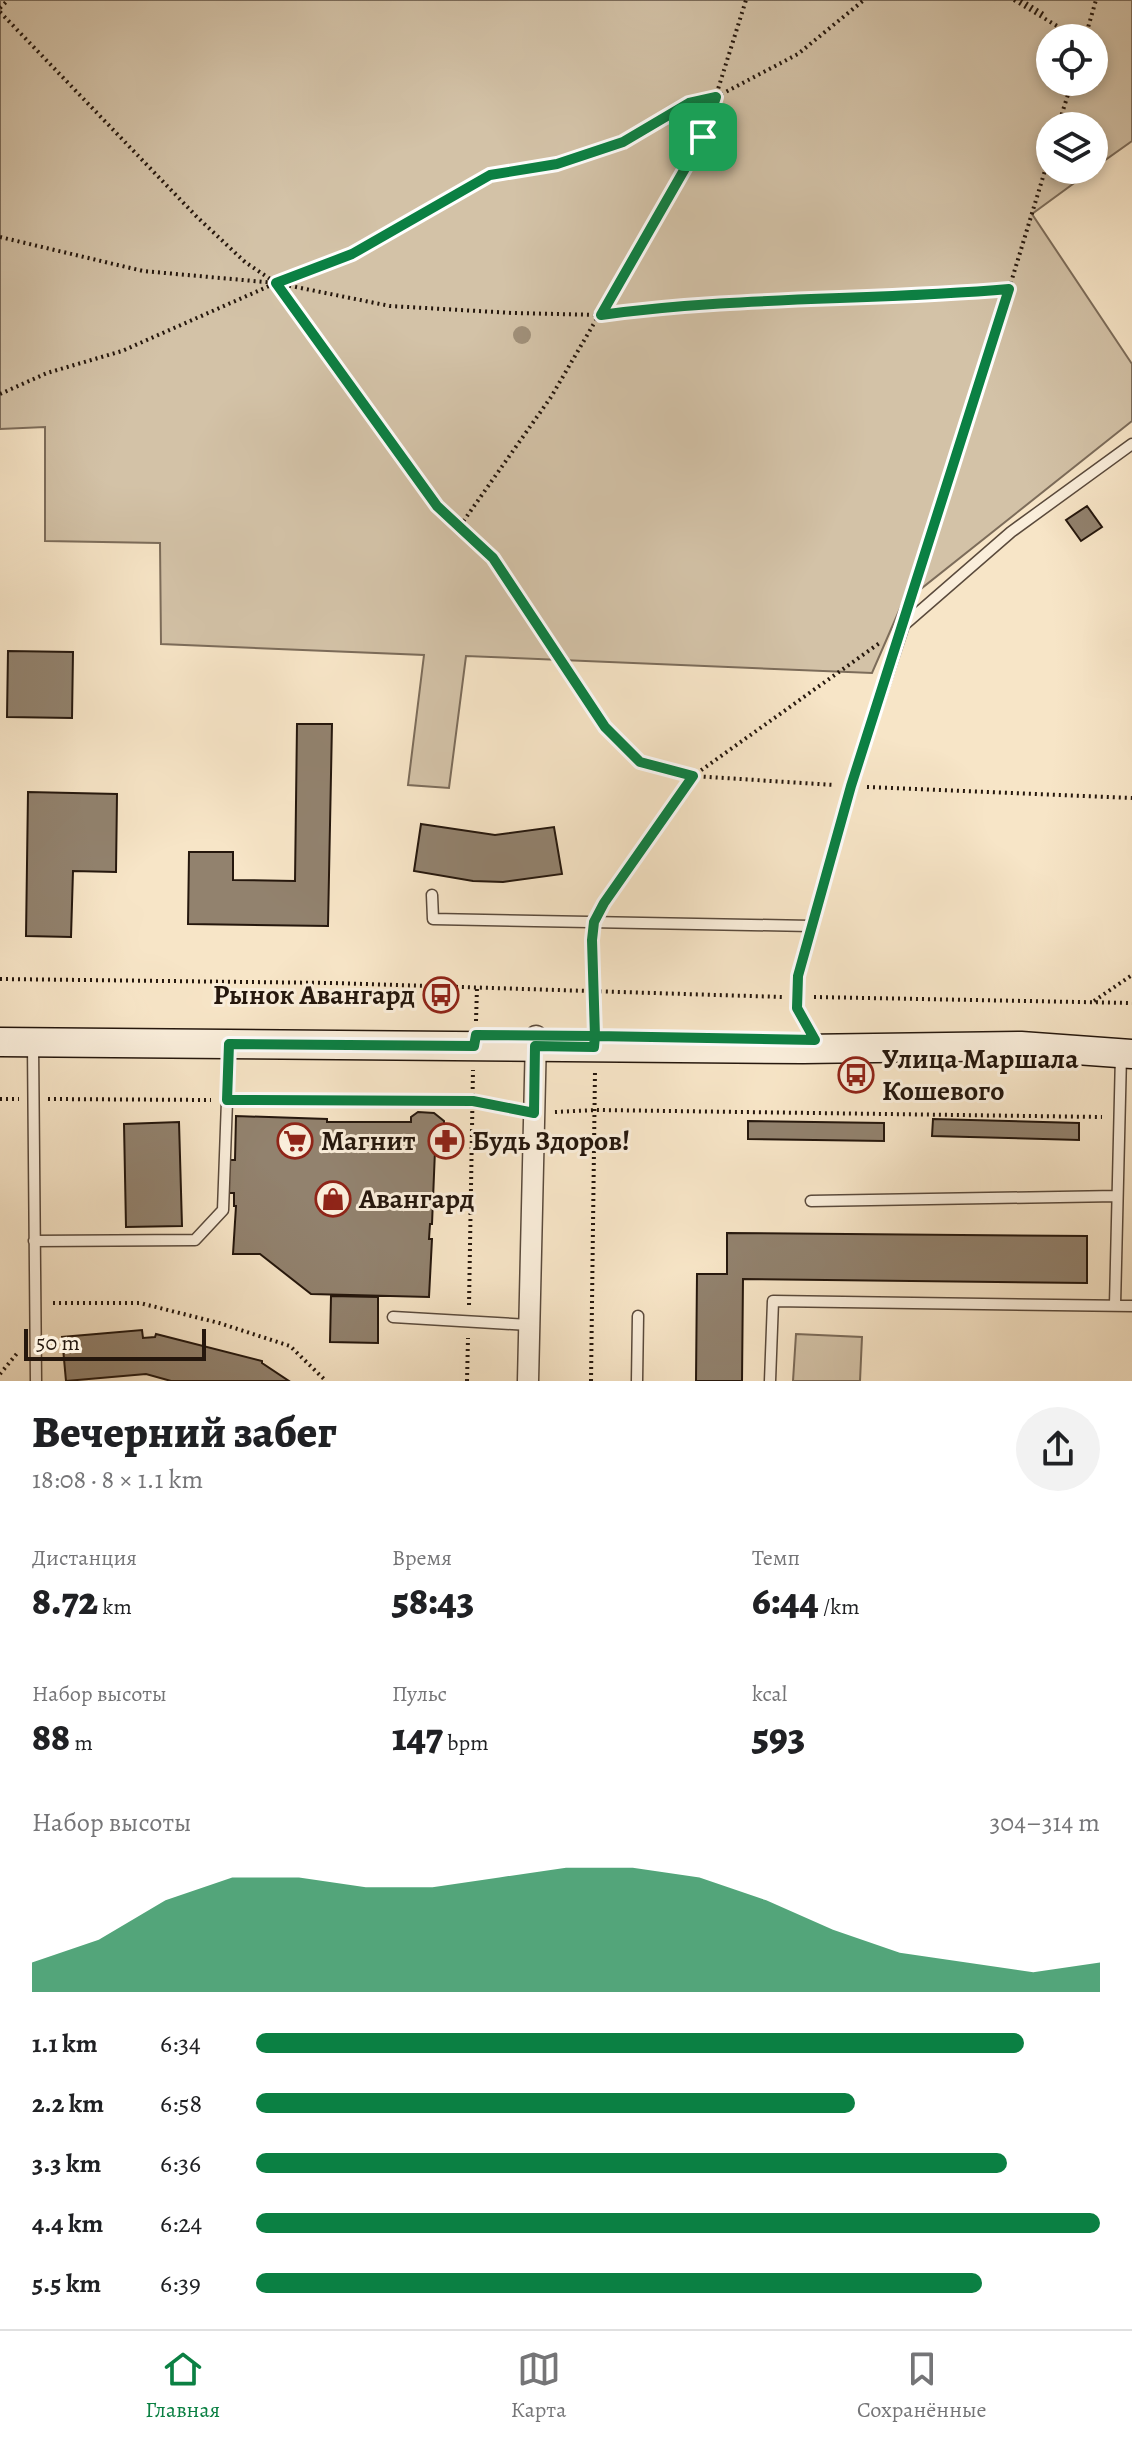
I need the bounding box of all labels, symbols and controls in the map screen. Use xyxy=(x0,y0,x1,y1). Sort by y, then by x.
map controls xyxy=(1036,24,1108,184)
button: locate xyxy=(1036,24,1108,96)
pin xyxy=(669,103,737,171)
button: layers xyxy=(1036,112,1108,184)
icon: arrive xyxy=(681,115,725,159)
place label: Рынок Авангард xyxy=(213,976,415,1014)
bus stop icon: Рынок Авангард xyxy=(422,976,460,1014)
place label: Улица Маршала Кошевого xyxy=(882,1040,1079,1110)
bus stop icon: Улица Маршала Кошевого xyxy=(837,1056,875,1094)
supermarket icon: Магнит xyxy=(276,1122,314,1160)
place label: Магнит xyxy=(321,1122,416,1160)
pharmacy icon: Будь Здоров! xyxy=(427,1122,465,1160)
place label: Будь Здоров! xyxy=(472,1122,630,1160)
shop icon: Авангард xyxy=(314,1180,352,1218)
place label: Авангард xyxy=(358,1180,474,1218)
scale bar xyxy=(24,1325,206,1361)
text: 50 m xyxy=(36,1328,80,1358)
text: Вечерний забег xyxy=(32,1402,337,1462)
button: share xyxy=(1016,1407,1100,1491)
text: 18:08 · 8 × 1.1 km xyxy=(32,1462,203,1497)
text: Дистанция xyxy=(32,1543,137,1573)
text: Время xyxy=(392,1543,452,1573)
text: Темп xyxy=(752,1543,800,1573)
text: 8.72 xyxy=(32,1573,98,1628)
text: 58:43 xyxy=(392,1573,474,1628)
text: 6:44 xyxy=(752,1573,819,1628)
text: km xyxy=(98,1592,132,1622)
text: /km xyxy=(819,1592,859,1622)
text: Набор высоты xyxy=(32,1679,167,1709)
text: Пульс xyxy=(392,1679,447,1709)
text: kcal xyxy=(752,1679,787,1709)
text: 88 xyxy=(32,1709,70,1764)
text: 147 xyxy=(392,1709,443,1764)
text: 593 xyxy=(752,1709,805,1764)
text: m xyxy=(70,1728,93,1758)
text: bpm xyxy=(443,1728,488,1758)
text: Набор высоты xyxy=(32,1805,191,1840)
text: 304–314 m xyxy=(989,1805,1100,1840)
text: 1.1 km xyxy=(32,2026,98,2061)
text: 6:34 xyxy=(160,2026,201,2061)
text: 2.2 km xyxy=(32,2086,104,2121)
text: 6:58 xyxy=(160,2086,202,2121)
text: 3.3 km xyxy=(32,2146,101,2181)
text: 6:36 xyxy=(160,2146,201,2181)
text: 4.4 km xyxy=(32,2206,103,2241)
text: 6:24 xyxy=(160,2206,202,2241)
text: 5.5 km xyxy=(32,2266,101,2301)
text: 6:39 xyxy=(160,2266,201,2301)
tab: Главная xyxy=(145,2347,220,2425)
tab: Карта xyxy=(511,2347,566,2425)
tab: Сохранённые xyxy=(857,2347,987,2425)

